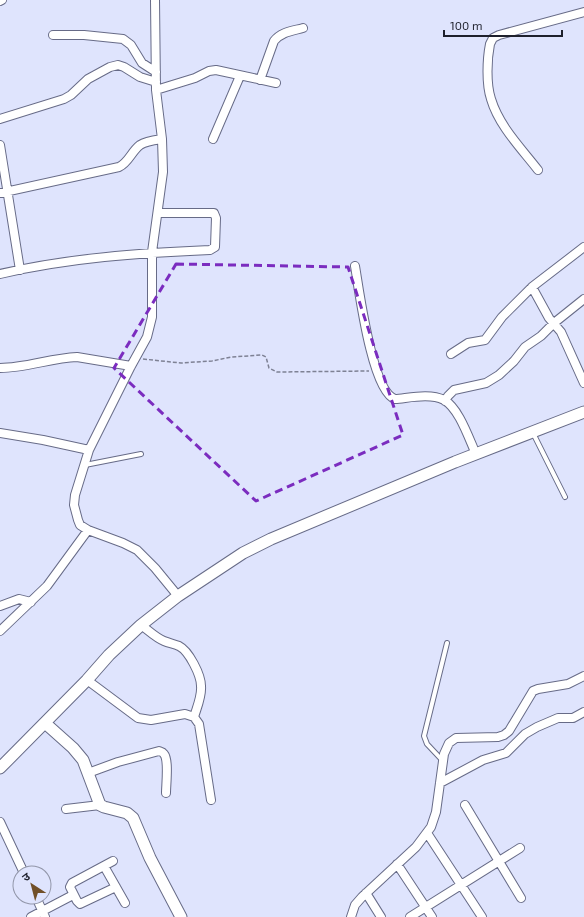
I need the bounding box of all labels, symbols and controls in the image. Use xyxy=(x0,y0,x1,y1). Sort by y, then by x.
scale bar xyxy=(444,12,562,38)
text: 100 m xyxy=(450,18,482,32)
north arrow xyxy=(12,865,52,905)
text: उ xyxy=(19,869,33,884)

